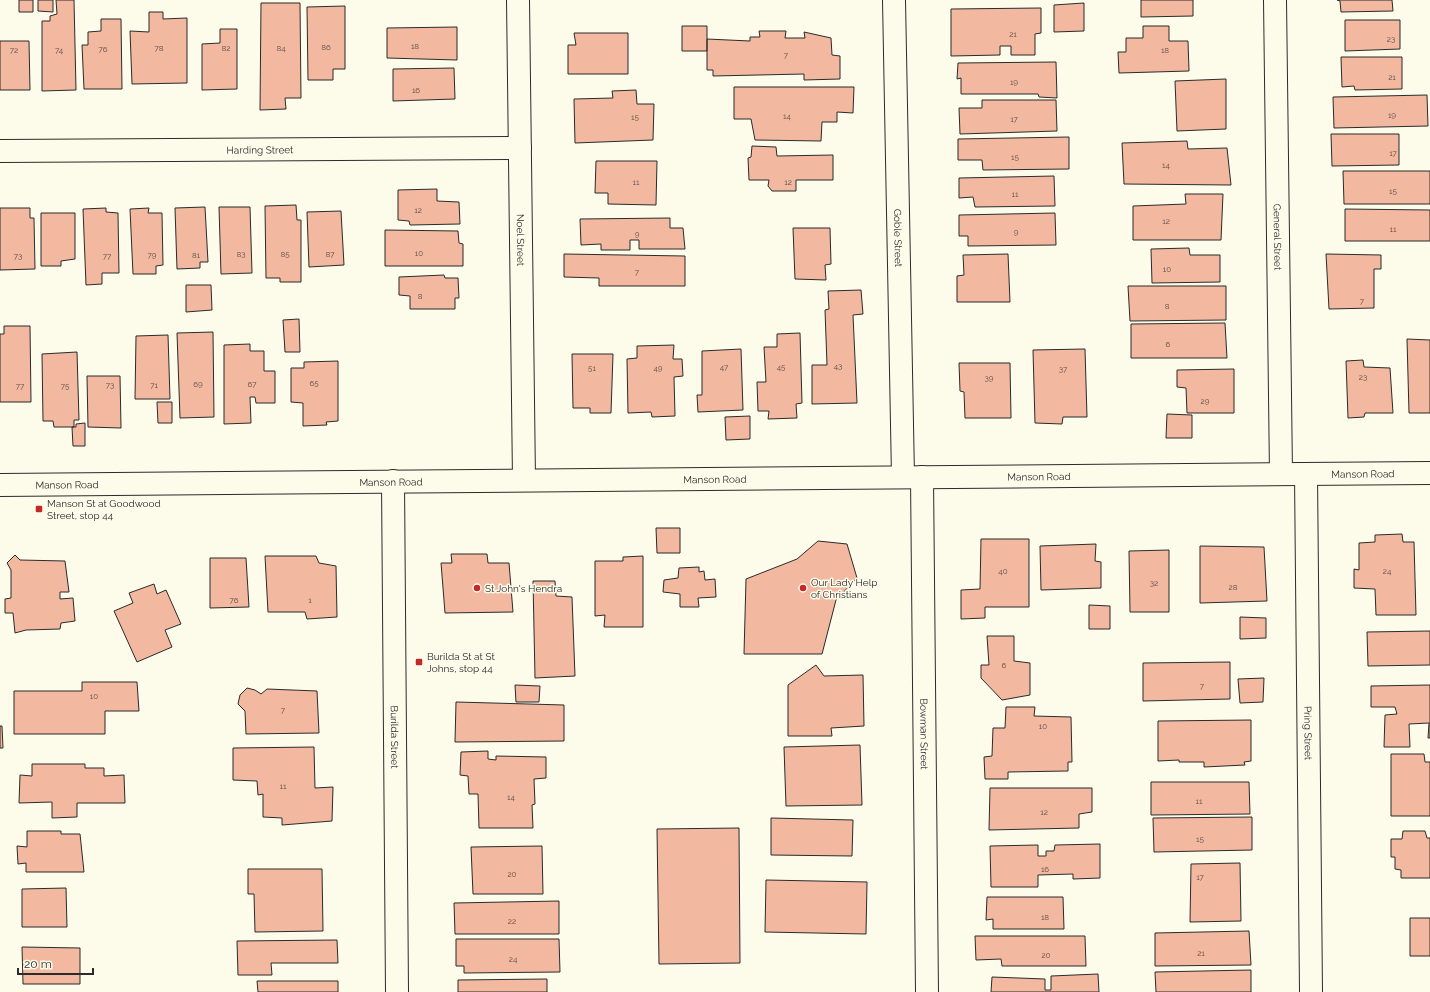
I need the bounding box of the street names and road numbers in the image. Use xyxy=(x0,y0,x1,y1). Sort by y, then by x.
street label: Harding Street xyxy=(226,144,294,156)
street label: General Street xyxy=(1272,204,1283,271)
street label: Goble Street xyxy=(892,209,904,268)
street label: Noel Street xyxy=(515,214,526,267)
street label: Manson Road xyxy=(1331,468,1395,480)
street label: Manson Road xyxy=(1007,471,1071,483)
street label: Manson Road xyxy=(683,474,747,485)
street label: Manson Road xyxy=(359,476,423,488)
street label: Manson Road xyxy=(35,479,99,491)
street label: Bowman Street xyxy=(918,698,930,770)
street label: Burilda Street xyxy=(389,705,400,769)
street label: Pring Street xyxy=(1302,706,1314,761)

